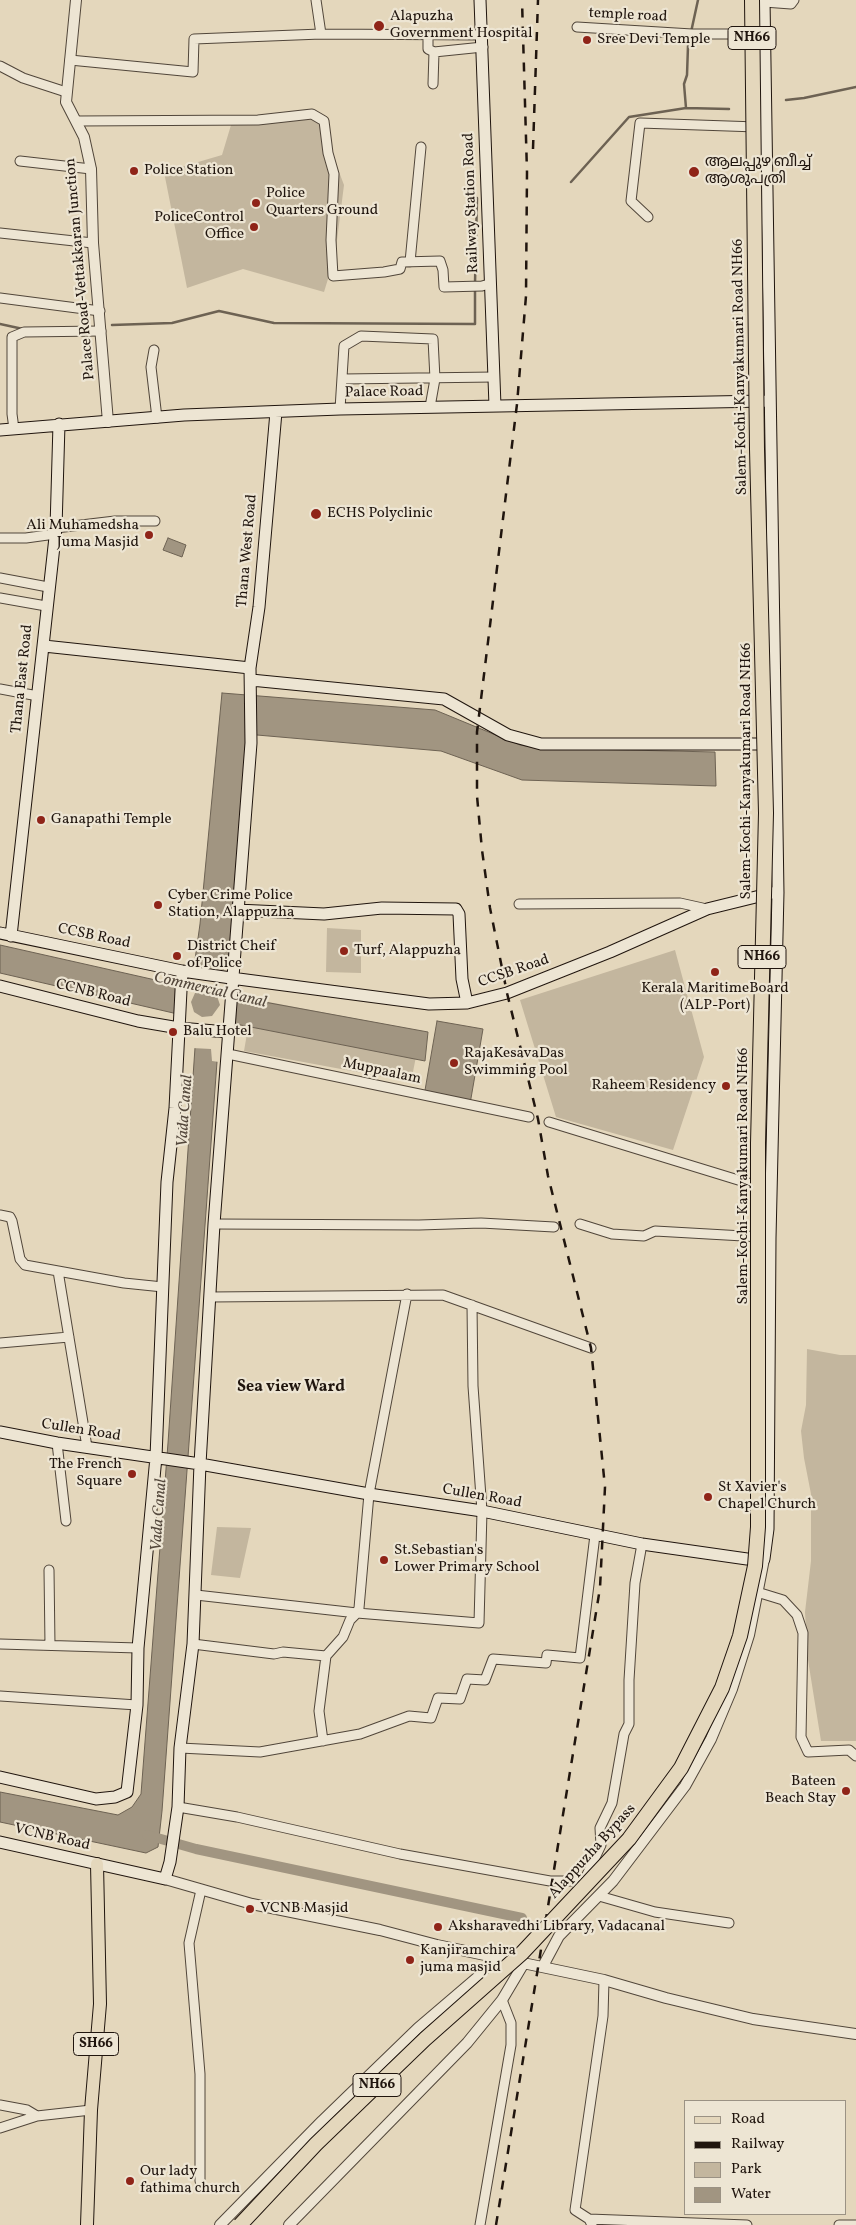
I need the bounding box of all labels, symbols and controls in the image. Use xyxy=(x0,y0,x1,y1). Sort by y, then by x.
street label: temple road xyxy=(588,5,668,27)
place label: Alapuzha Government Hospital xyxy=(390,8,533,43)
marker: Alapuzha Government Hospital xyxy=(372,19,386,33)
road number: NH66 xyxy=(728,26,776,49)
place label: Sree Devi Temple xyxy=(597,31,710,49)
marker: Sree Devi Temple xyxy=(581,34,593,46)
street label: Railway Station Road xyxy=(461,132,483,274)
place label: ആലപ്പുഴ ബീച്ച് ആശുപത്രി xyxy=(705,154,811,189)
street label: Palace Road-Vettakkaran Junction xyxy=(62,157,100,381)
place label: Police Station xyxy=(144,162,234,180)
marker: Police Station xyxy=(128,165,140,177)
marker: ആലപ്പുഴ ബീച്ച് ആശുപത്രി xyxy=(687,165,701,179)
place label: Police Quarters Ground xyxy=(266,185,378,220)
marker: Police Quarters Ground xyxy=(250,197,262,209)
place label: PoliceControl Office xyxy=(154,209,244,244)
marker: PoliceControl Office xyxy=(248,221,260,233)
street label: Salem-Kochi-Kanyakumari Road NH66 xyxy=(730,238,752,496)
street label: Palace Road xyxy=(344,383,424,403)
street label: Thana West Road xyxy=(234,494,262,608)
place label: ECHS Polyclinic xyxy=(327,505,433,523)
marker: ECHS Polyclinic xyxy=(309,507,323,521)
place label: Ali Muhamedsha Juma Masjid xyxy=(26,517,139,552)
marker: Ali Muhamedsha Juma Masjid xyxy=(143,529,155,541)
street label: Thana East Road xyxy=(8,624,38,734)
street label: Salem-Kochi-Kanyakumari Road NH66 xyxy=(738,643,756,899)
place label: Ganapathi Temple xyxy=(51,811,172,829)
marker: Ganapathi Temple xyxy=(35,814,47,826)
place label: Cyber Crime Police Station, Alappuzha xyxy=(168,887,294,922)
marker: Cyber Crime Police Station, Alappuzha xyxy=(152,899,164,911)
street label: CCSB Road xyxy=(56,921,132,953)
place label: District Cheif of Police xyxy=(187,938,275,973)
place label: Turf, Alappuzha xyxy=(354,942,461,960)
marker: Turf, Alappuzha xyxy=(338,945,350,957)
road number: NH66 xyxy=(738,946,786,969)
marker: District Cheif of Police xyxy=(171,950,183,962)
street label: CCSB Road xyxy=(476,951,552,993)
marker: Kerala MaritimeBoard (ALP-Port) xyxy=(709,966,721,978)
water label: Commercial Canal xyxy=(152,969,268,1013)
street label: CCNB Road xyxy=(54,976,132,1012)
place label: Kerala MaritimeBoard (ALP-Port) xyxy=(641,980,789,1015)
place label: Balu Hotel xyxy=(183,1023,252,1041)
marker: Balu Hotel xyxy=(167,1026,179,1038)
place label: RajaKesavaDas Swimming Pool xyxy=(464,1045,568,1080)
street label: Salem-Kochi-Kanyakumari Road NH66 xyxy=(735,1048,753,1304)
street label: Muppaalam xyxy=(341,1055,423,1089)
marker: RajaKesavaDas Swimming Pool xyxy=(448,1057,460,1069)
water label: Vada Canal xyxy=(174,1074,198,1148)
place label: Raheem Residency xyxy=(591,1077,716,1095)
marker: Raheem Residency xyxy=(720,1080,732,1092)
district label: Sea view Ward xyxy=(237,1378,345,1398)
street label: Cullen Road xyxy=(40,1416,122,1446)
place label: The French Square xyxy=(49,1456,122,1491)
marker: The French Square xyxy=(126,1468,138,1480)
water label: Vada Canal xyxy=(148,1478,172,1552)
place label: St Xavier's Chapel Church xyxy=(718,1479,816,1514)
street label: Cullen Road xyxy=(441,1481,523,1513)
marker: St Xavier's Chapel Church xyxy=(702,1491,714,1503)
place label: St.Sebastian's Lower Primary School xyxy=(394,1542,540,1577)
marker: St.Sebastian's Lower Primary School xyxy=(378,1554,390,1566)
place label: Bateen Beach Stay xyxy=(765,1773,836,1808)
marker: Bateen Beach Stay xyxy=(840,1785,852,1797)
street label: Alappuzha Bypass xyxy=(546,1801,640,1903)
street label: VCNB Road xyxy=(12,1821,92,1855)
place label: VCNB Masjid xyxy=(260,1900,348,1918)
marker: VCNB Masjid xyxy=(244,1903,256,1915)
place label: Aksharavedhi Library, Vadacanal xyxy=(448,1918,665,1936)
marker: Aksharavedhi Library, Vadacanal xyxy=(432,1921,444,1933)
place label: Kanjiramchira juma masjid xyxy=(420,1942,516,1977)
marker: Kanjiramchira juma masjid xyxy=(404,1954,416,1966)
road number: SH66 xyxy=(74,2032,118,2056)
road number: NH66 xyxy=(353,2074,401,2096)
legend xyxy=(684,2100,846,2215)
text: Road xyxy=(731,2109,765,2130)
text: Railway xyxy=(731,2134,784,2155)
text: Park xyxy=(731,2159,762,2180)
place label: Our lady fathima church xyxy=(140,2163,240,2198)
marker: Our lady fathima church xyxy=(124,2175,136,2187)
text: Water xyxy=(731,2184,771,2205)

